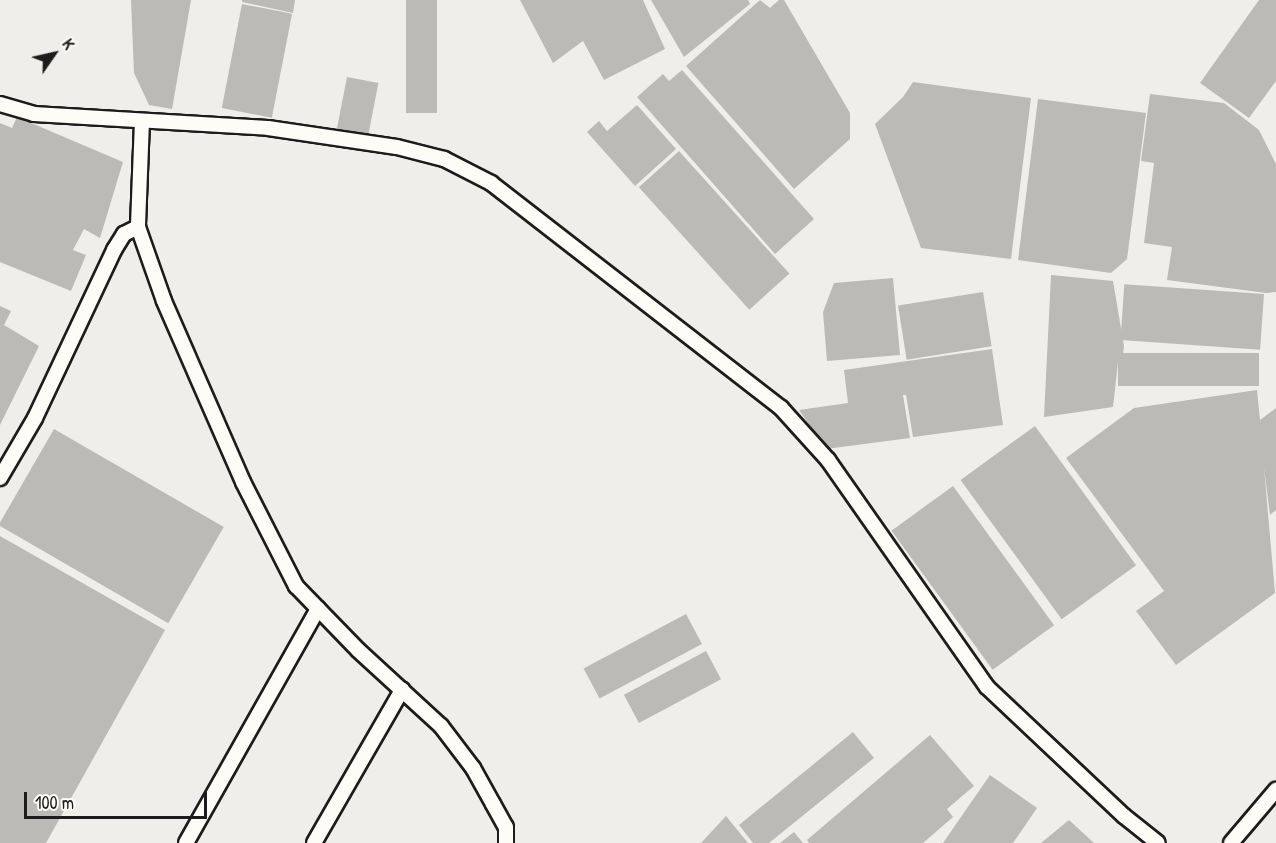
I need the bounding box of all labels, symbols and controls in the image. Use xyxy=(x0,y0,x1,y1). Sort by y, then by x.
north arrow xyxy=(24,24,84,84)
text: K xyxy=(57,34,80,54)
scale bar xyxy=(27,780,210,818)
text: 100 m xyxy=(35,790,74,815)

